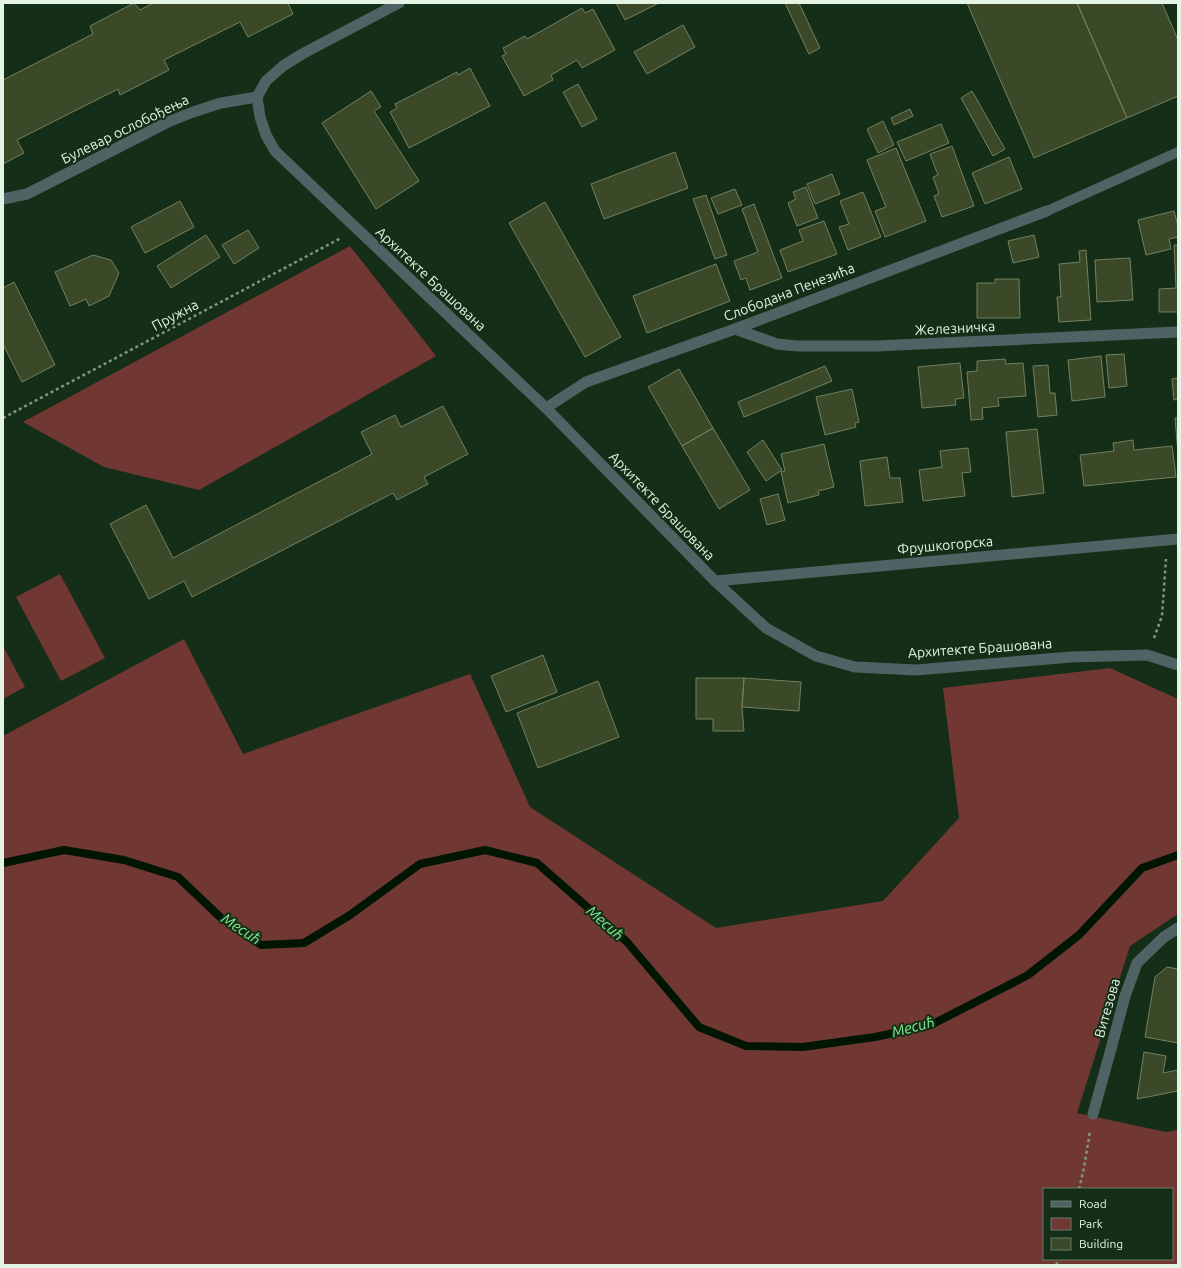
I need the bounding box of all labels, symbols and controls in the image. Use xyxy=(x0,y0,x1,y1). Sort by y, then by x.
street label: Булевар ослобођења xyxy=(59,91,191,167)
street label: Архитекте Брашована xyxy=(373,224,489,334)
street label: Слободана Пенезића xyxy=(721,260,857,324)
street label: Пружна xyxy=(149,296,201,334)
street label: Железничка xyxy=(914,318,996,338)
street label: Архитекте Брашована xyxy=(606,448,718,564)
street label: Фрушкогорска xyxy=(896,533,994,557)
street label: Архитекте Брашована xyxy=(907,635,1053,661)
water label: Месић xyxy=(583,902,627,943)
water label: Месић xyxy=(218,910,264,948)
street label: Витезова xyxy=(1091,976,1123,1040)
water label: Месић xyxy=(890,1013,936,1040)
legend xyxy=(1043,1188,1173,1260)
text: Road xyxy=(1079,1197,1107,1210)
text: Park xyxy=(1079,1217,1103,1230)
text: Building xyxy=(1079,1237,1123,1250)

